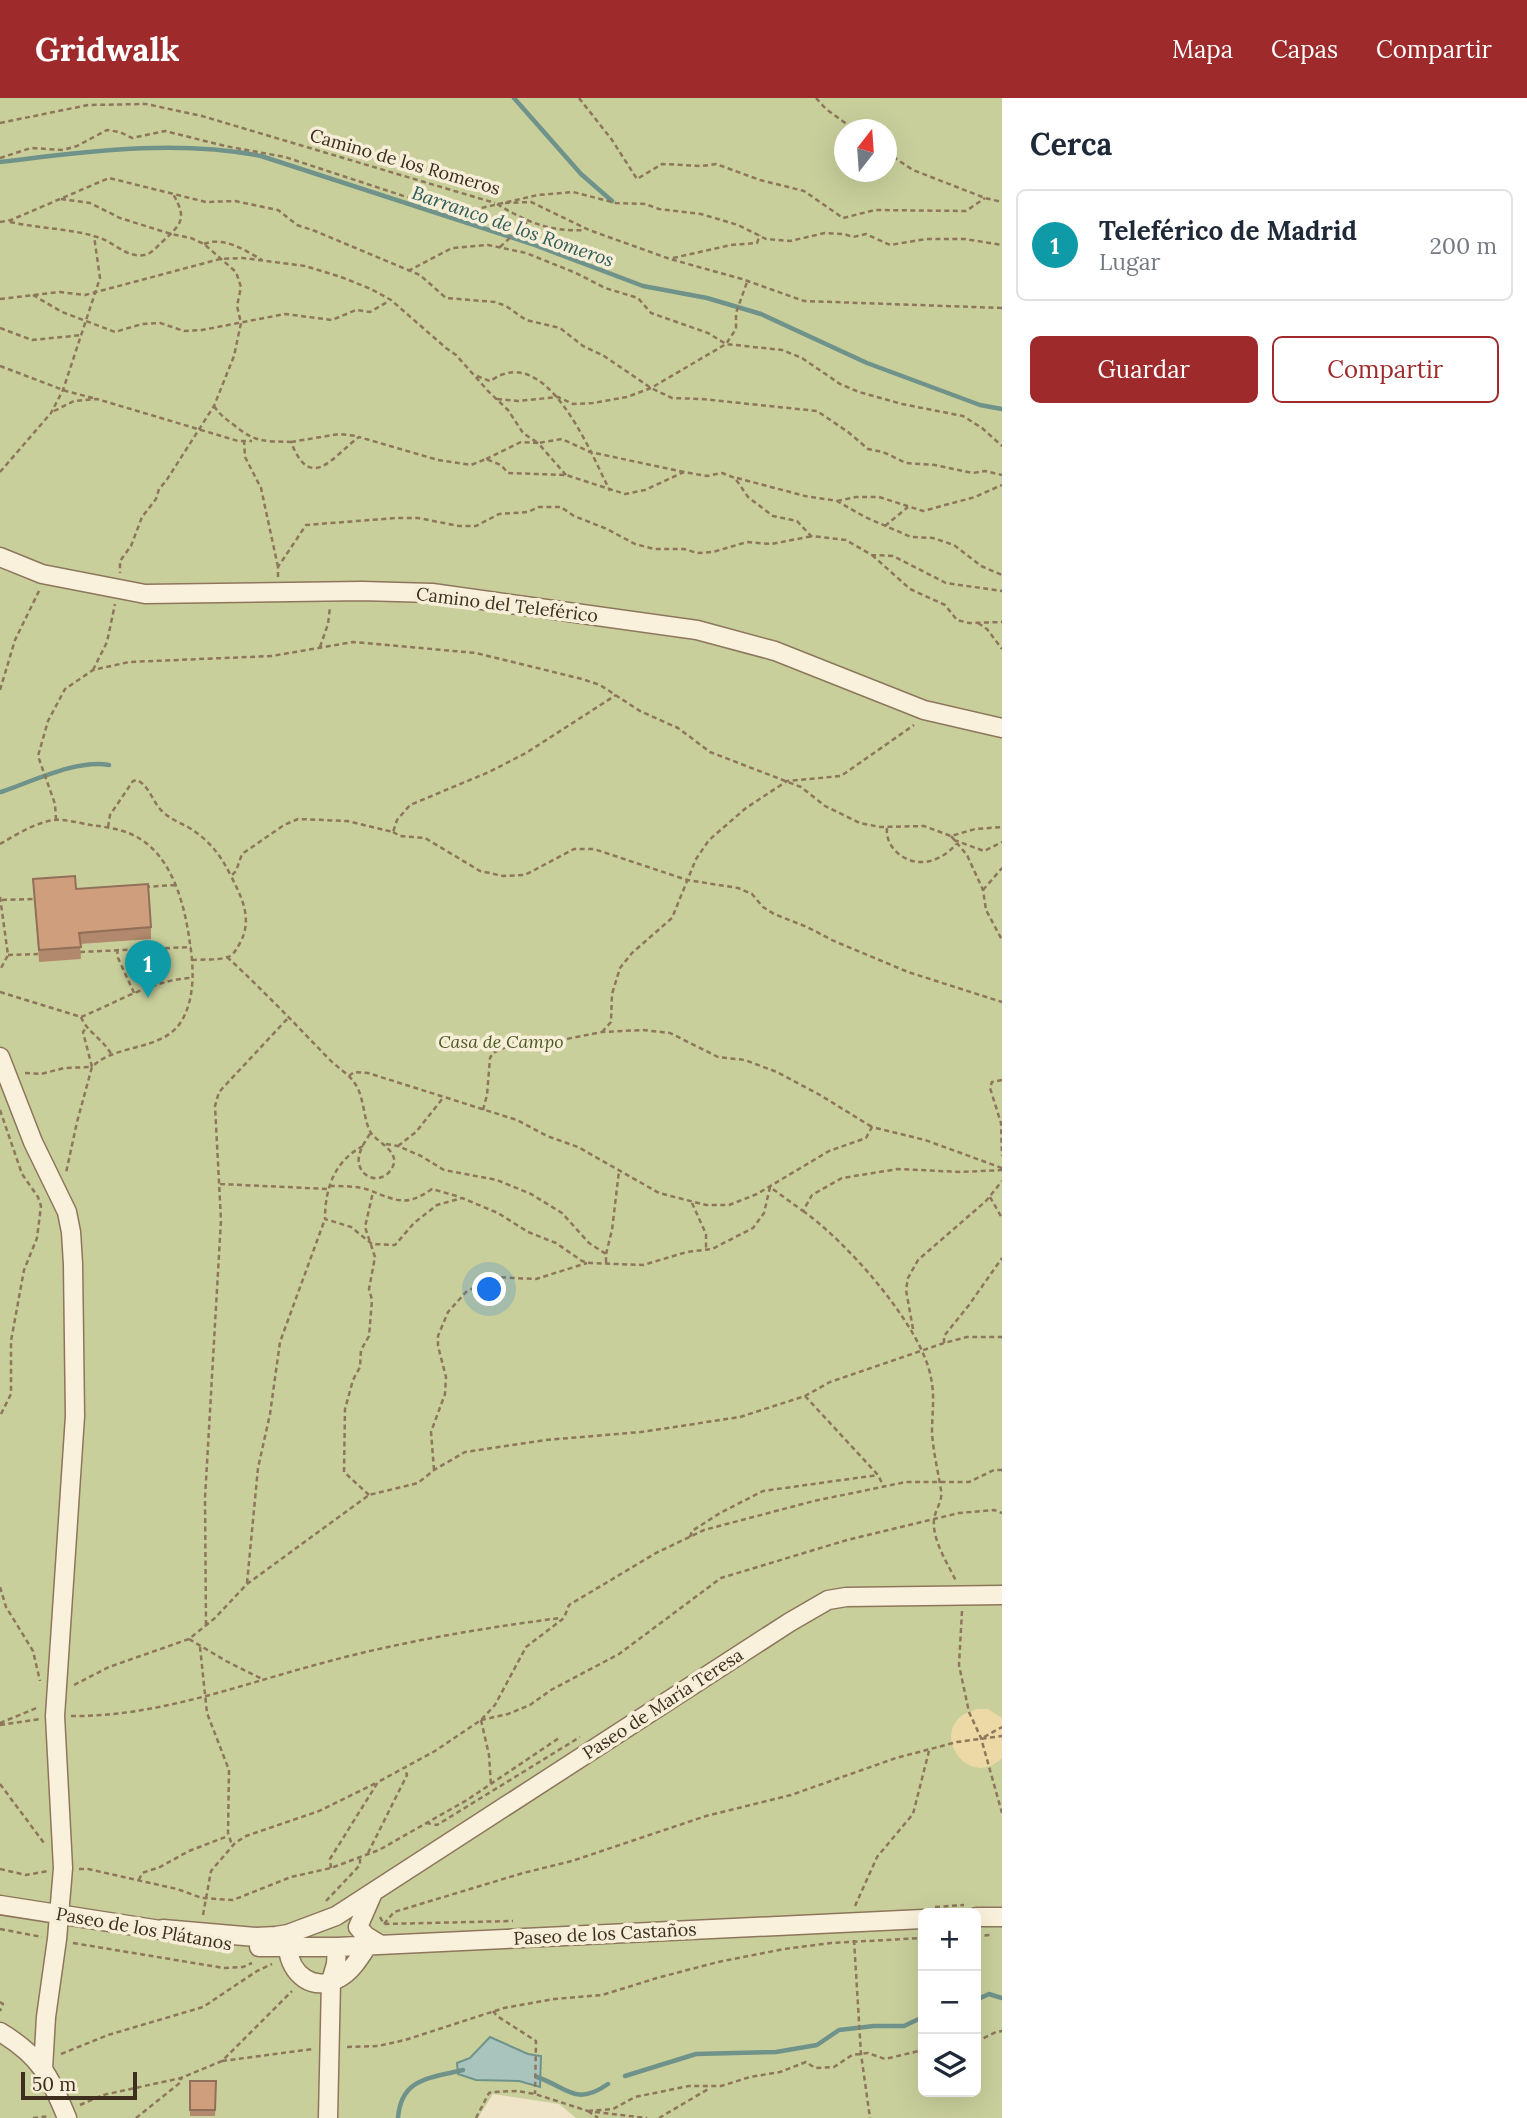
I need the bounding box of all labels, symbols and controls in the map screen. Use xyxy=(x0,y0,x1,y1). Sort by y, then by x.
text: Gridwalk xyxy=(35,28,180,70)
text: Mapa xyxy=(1172,34,1233,65)
text: Capas xyxy=(1271,34,1338,65)
text: Compartir xyxy=(1376,34,1492,65)
north arrow xyxy=(834,119,897,182)
street label: Camino de los Romeros xyxy=(307,123,503,200)
text: Cerca xyxy=(1030,125,1112,163)
water label: Barranco de los Romeros xyxy=(409,180,617,272)
text: Teleférico de Madrid xyxy=(1099,214,1357,247)
text: 1 xyxy=(1050,231,1060,260)
text: 200 m xyxy=(1429,231,1497,260)
text: Lugar xyxy=(1099,247,1161,276)
button: Guardar xyxy=(1030,336,1258,403)
button: Compartir xyxy=(1272,336,1499,403)
street label: Camino del Teleférico xyxy=(415,582,599,627)
pin: 1 xyxy=(125,940,171,998)
park label: Casa de Campo xyxy=(438,1030,564,1053)
your location xyxy=(472,1272,506,1306)
street label: Paseo de María Teresa xyxy=(578,1643,747,1764)
street label: Paseo de los Plátanos xyxy=(54,1902,234,1955)
map controls xyxy=(918,1908,981,2097)
button: + xyxy=(918,1908,981,1971)
street label: Paseo de los Castaños xyxy=(513,1917,697,1950)
button: − xyxy=(918,1971,981,2034)
button: layers xyxy=(918,2034,981,2097)
scale bar xyxy=(21,2069,136,2101)
text: 50 m xyxy=(32,2072,76,2096)

